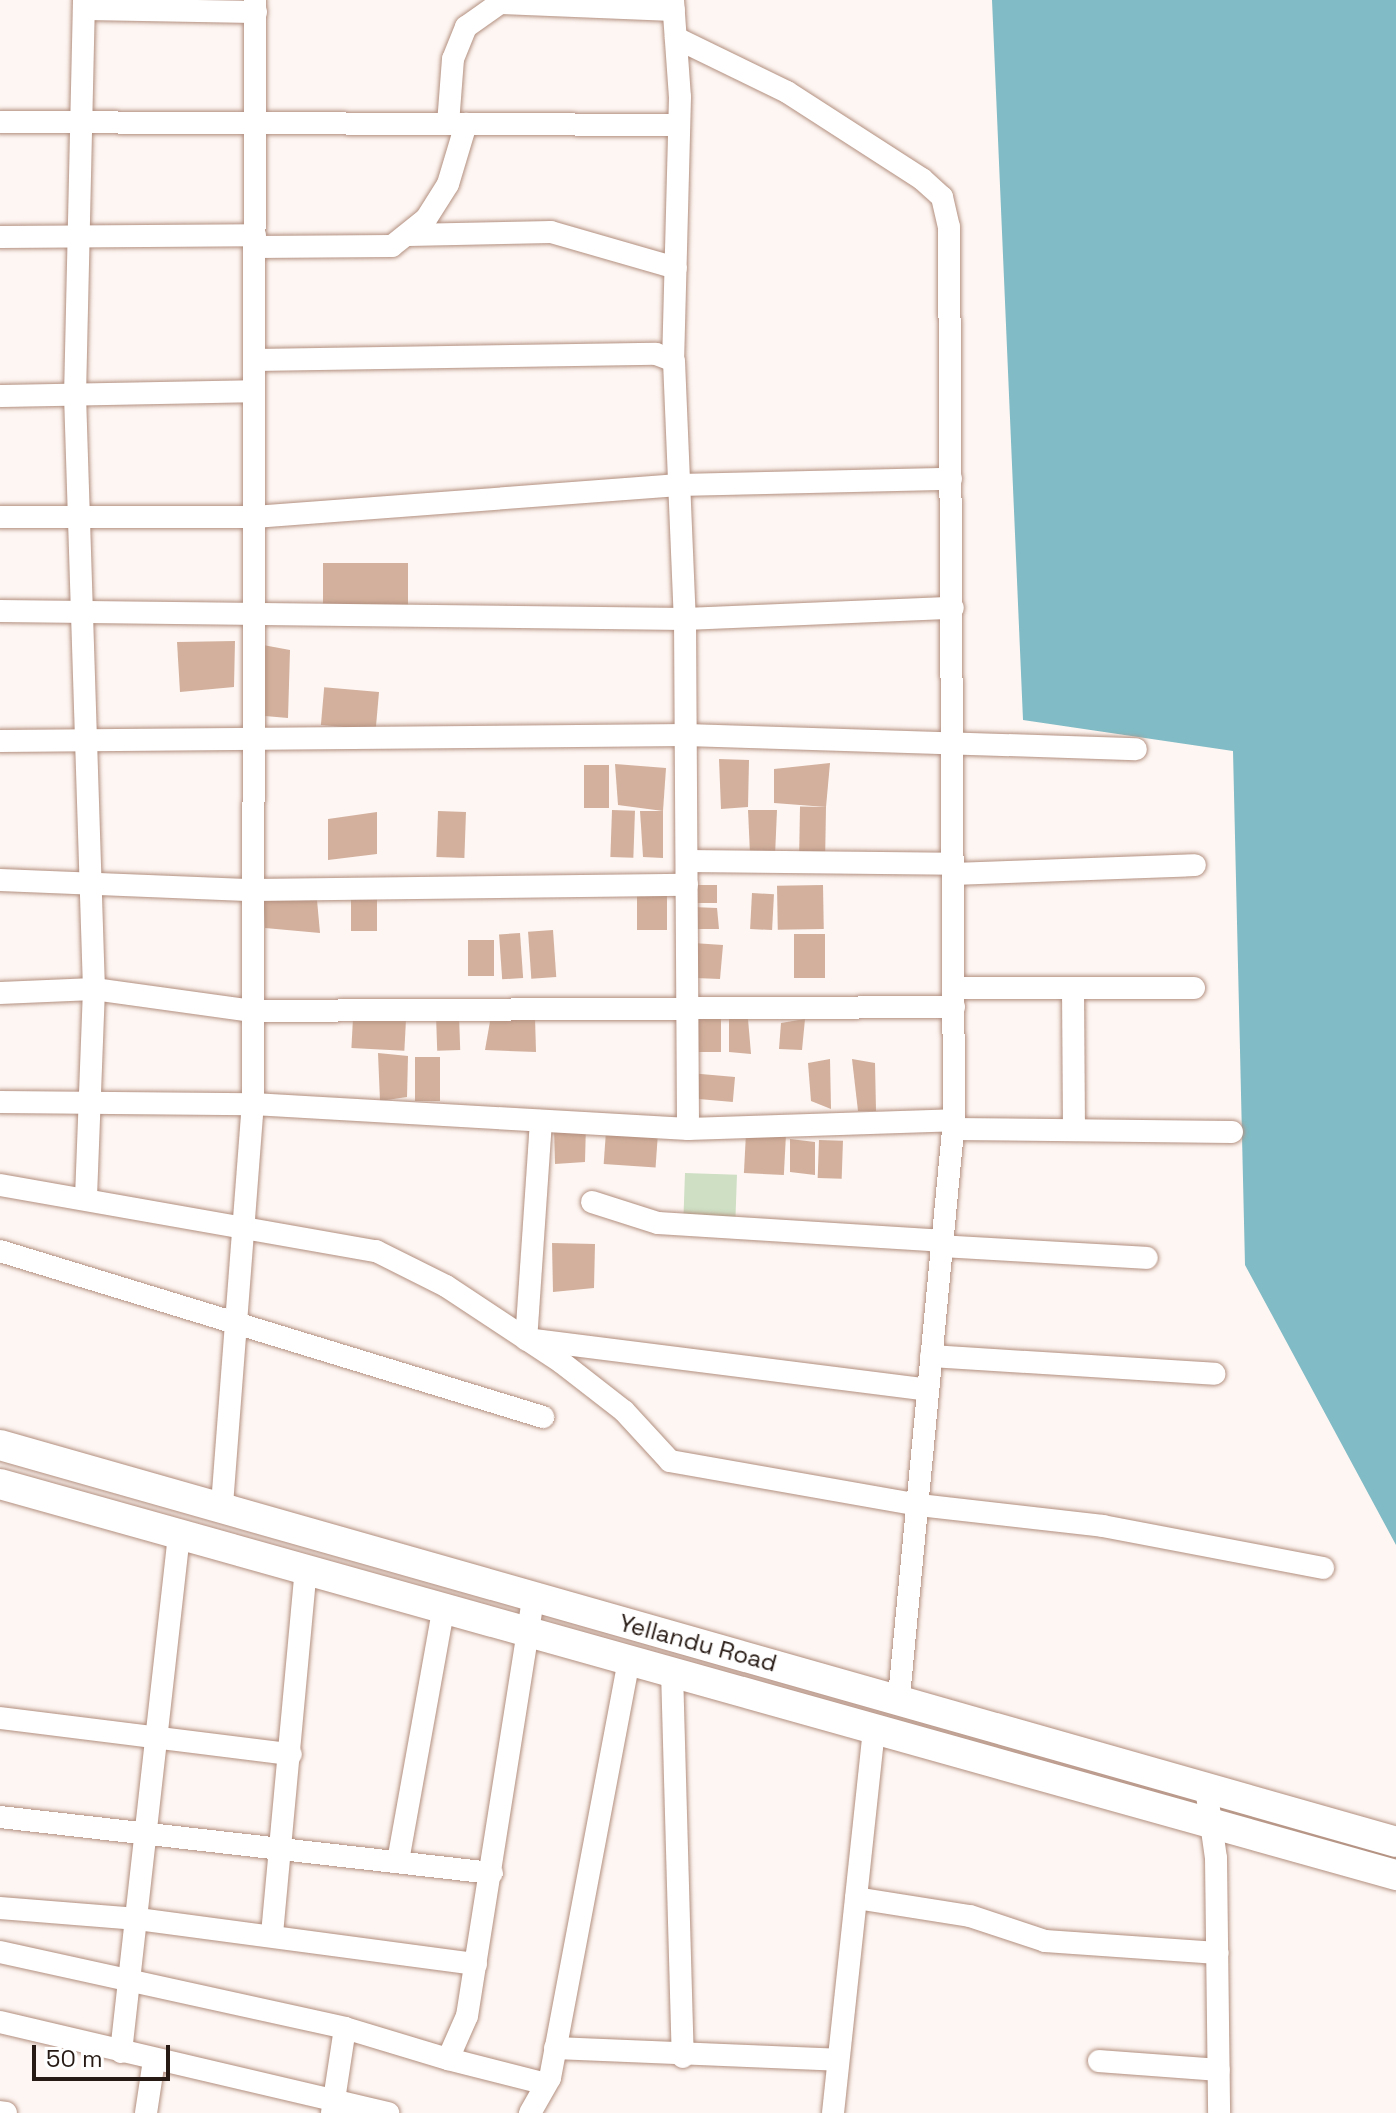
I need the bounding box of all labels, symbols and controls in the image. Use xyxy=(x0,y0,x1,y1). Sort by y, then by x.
street label: Yellandu Road xyxy=(616,1608,780,1678)
scale bar xyxy=(36,2029,174,2079)
text: 50 m xyxy=(46,2043,103,2074)

